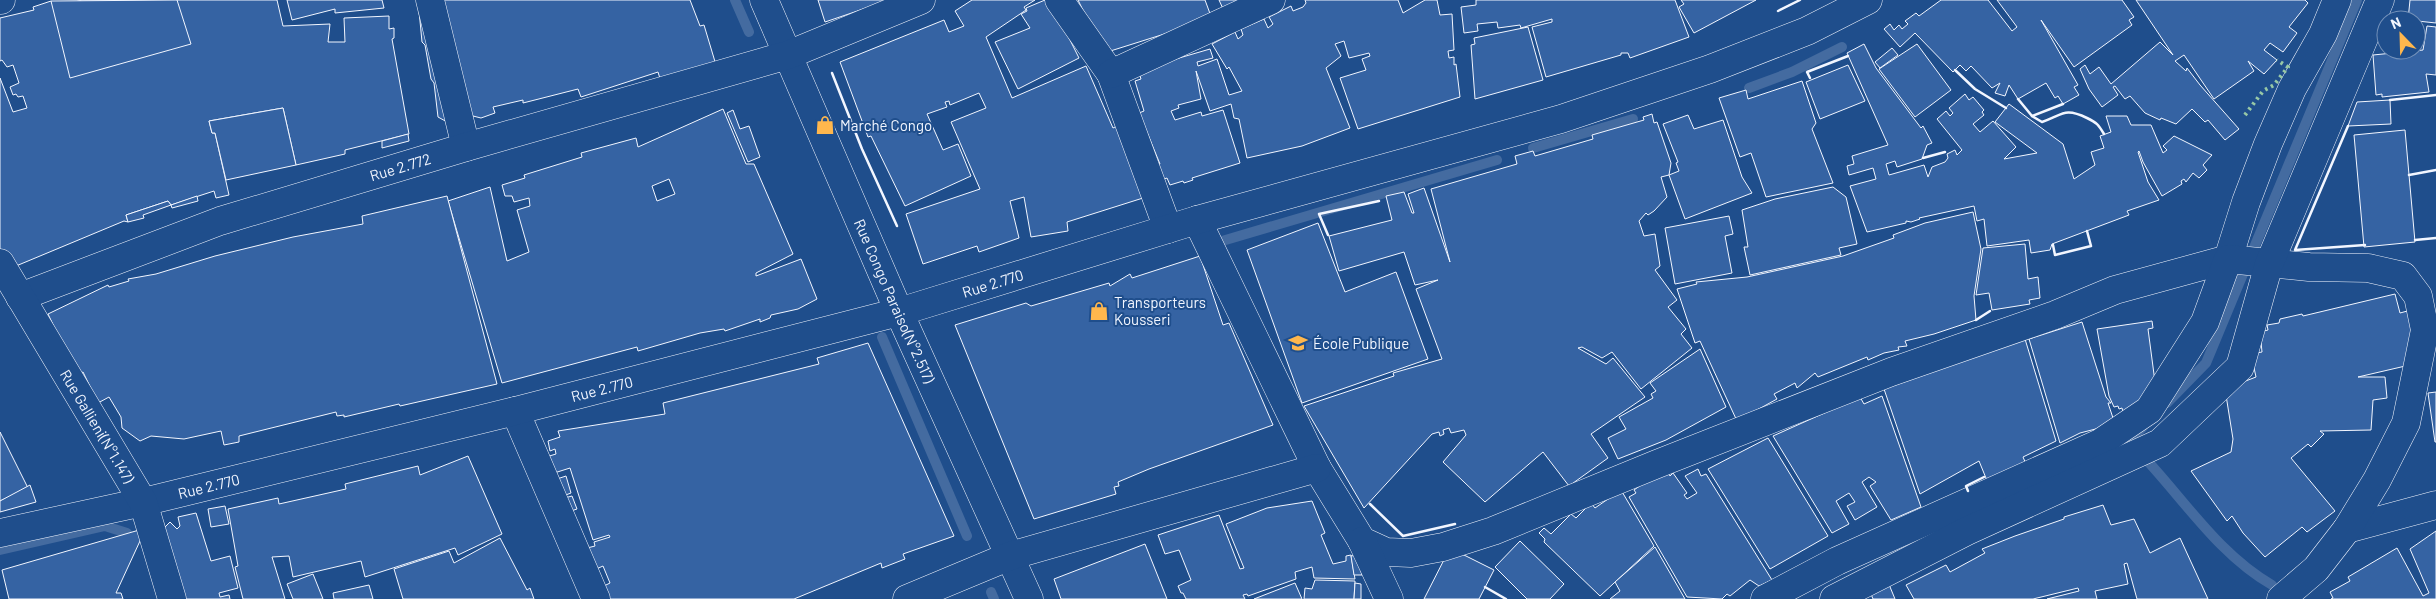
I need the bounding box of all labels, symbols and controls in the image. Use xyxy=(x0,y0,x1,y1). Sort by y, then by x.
north arrow xyxy=(2376,10,2426,60)
text: N xyxy=(2388,13,2403,32)
shop icon: Marché Congo xyxy=(814,114,836,136)
place label: Marché Congo xyxy=(840,116,932,134)
street label: Rue 2.772 xyxy=(367,149,433,184)
street label: Rue Congo Paraiso(N°2.517) xyxy=(851,216,939,386)
street label: Rue 2.770 xyxy=(960,265,1026,301)
place label: Transporteurs Kousseri xyxy=(1114,293,1206,328)
shop icon: Transporteurs Kousseri xyxy=(1088,300,1110,322)
school or university icon: École Publique xyxy=(1287,332,1309,354)
place label: École Publique xyxy=(1313,334,1409,352)
street label: Rue Gallieni(N°1.147) xyxy=(57,366,138,486)
street label: Rue 2.770 xyxy=(569,372,635,405)
street label: Rue 2.770 xyxy=(176,470,242,502)

